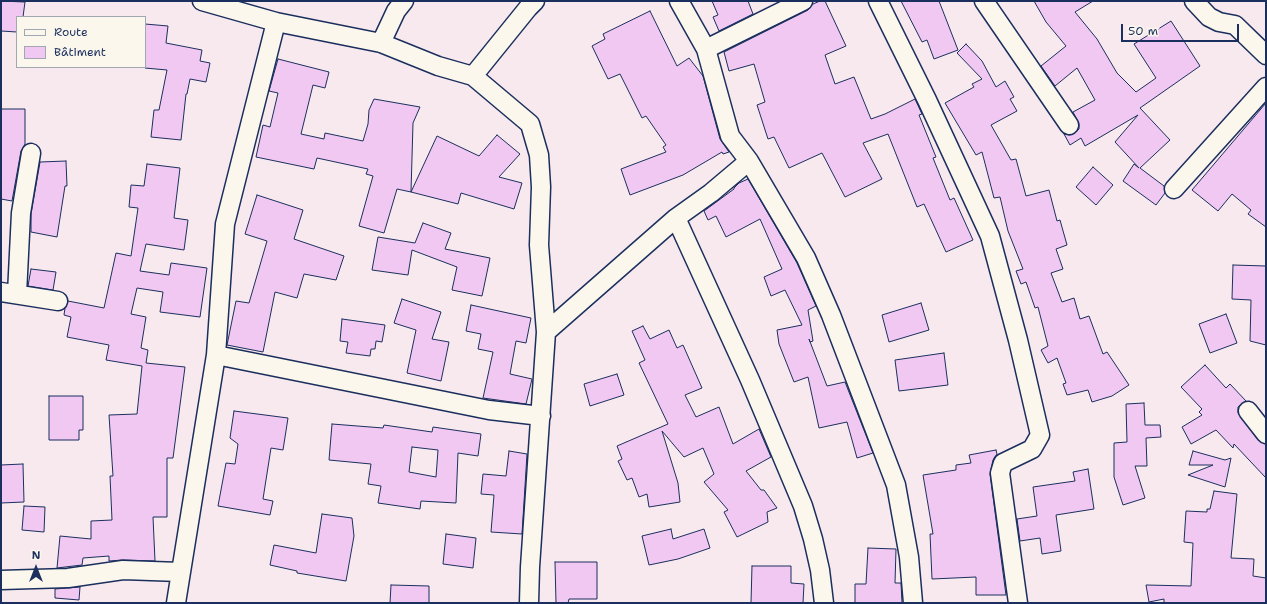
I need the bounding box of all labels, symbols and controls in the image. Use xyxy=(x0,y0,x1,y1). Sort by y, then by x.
legend xyxy=(16,16,146,68)
scale bar xyxy=(1123,16,1241,42)
text: 50 m xyxy=(1128,23,1158,39)
text: Route xyxy=(54,24,88,40)
text: Bâtiment xyxy=(54,44,106,60)
north arrow xyxy=(16,548,56,588)
text: N xyxy=(32,548,40,563)

